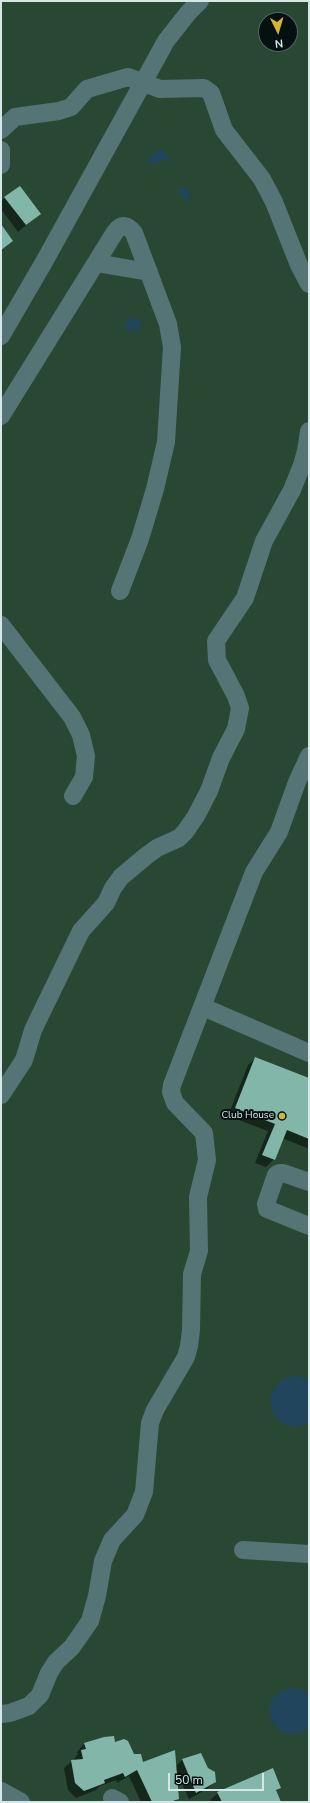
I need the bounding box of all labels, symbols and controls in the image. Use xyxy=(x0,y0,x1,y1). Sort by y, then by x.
north arrow xyxy=(258,12,298,52)
text: N xyxy=(274,36,284,51)
place label: Club House xyxy=(221,1110,274,1122)
marker: Club House xyxy=(277,1111,287,1121)
scale bar xyxy=(170,1765,266,1791)
text: 50 m xyxy=(175,1772,203,1788)

